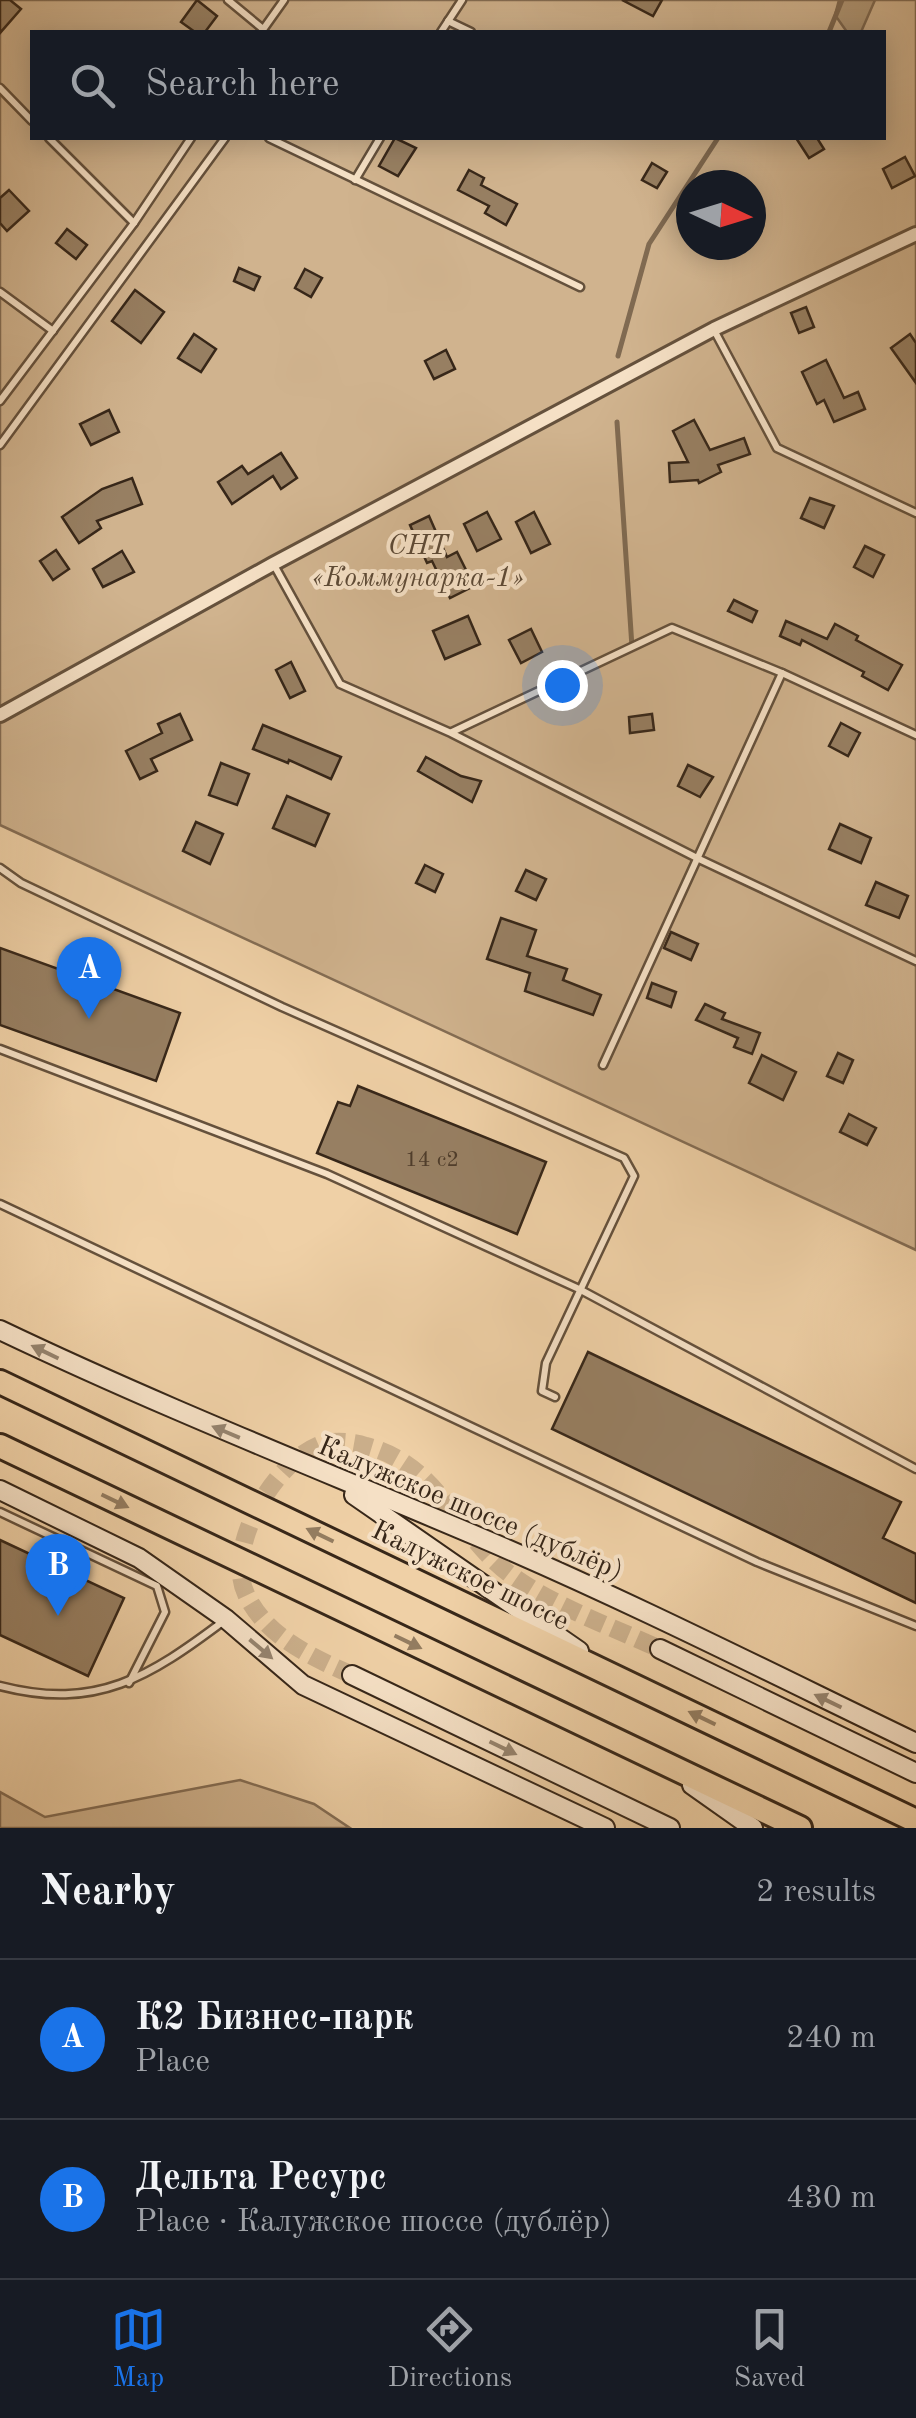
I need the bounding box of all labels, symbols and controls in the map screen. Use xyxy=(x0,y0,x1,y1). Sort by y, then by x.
search box xyxy=(30,30,886,140)
icon: search xyxy=(65,58,120,113)
text: Search here xyxy=(145,66,340,104)
north arrow xyxy=(676,170,766,260)
park label: СНТ «Коммунарка-1» xyxy=(312,533,524,593)
your location xyxy=(537,660,588,711)
pin: A xyxy=(56,936,122,1019)
house number: 14 с2 xyxy=(405,1149,459,1171)
one-way arrow xyxy=(30,1343,59,1360)
one-way arrow xyxy=(211,1423,241,1439)
street label: Калужское шоссе (дублёр) xyxy=(313,1427,629,1587)
one-way arrow xyxy=(101,1493,130,1510)
street label: Калужское шоссе xyxy=(367,1512,575,1636)
one-way arrow xyxy=(305,1527,334,1544)
pin: B xyxy=(26,1534,90,1616)
one-way arrow xyxy=(394,1633,423,1650)
one-way arrow xyxy=(248,1638,273,1660)
one-way arrow xyxy=(813,1692,842,1709)
one-way arrow xyxy=(687,1710,716,1727)
one-way arrow xyxy=(489,1739,518,1756)
text: Nearby xyxy=(40,1872,176,1914)
text: 2 results xyxy=(756,1877,876,1909)
text: К2 Бизнес-парк xyxy=(135,2000,414,2038)
text: A xyxy=(60,2023,85,2055)
text: 240 m xyxy=(786,2023,876,2055)
text: Place xyxy=(135,2047,210,2079)
text: Дельта Ресурс xyxy=(135,2160,387,2198)
text: B xyxy=(61,2183,84,2215)
text: 430 m xyxy=(786,2183,876,2215)
text: Place · Калужское шоссе (дублёр) xyxy=(135,2207,612,2239)
tab: Map xyxy=(111,2302,166,2397)
tab: Directions xyxy=(388,2302,512,2397)
tab: Saved xyxy=(734,2302,805,2397)

